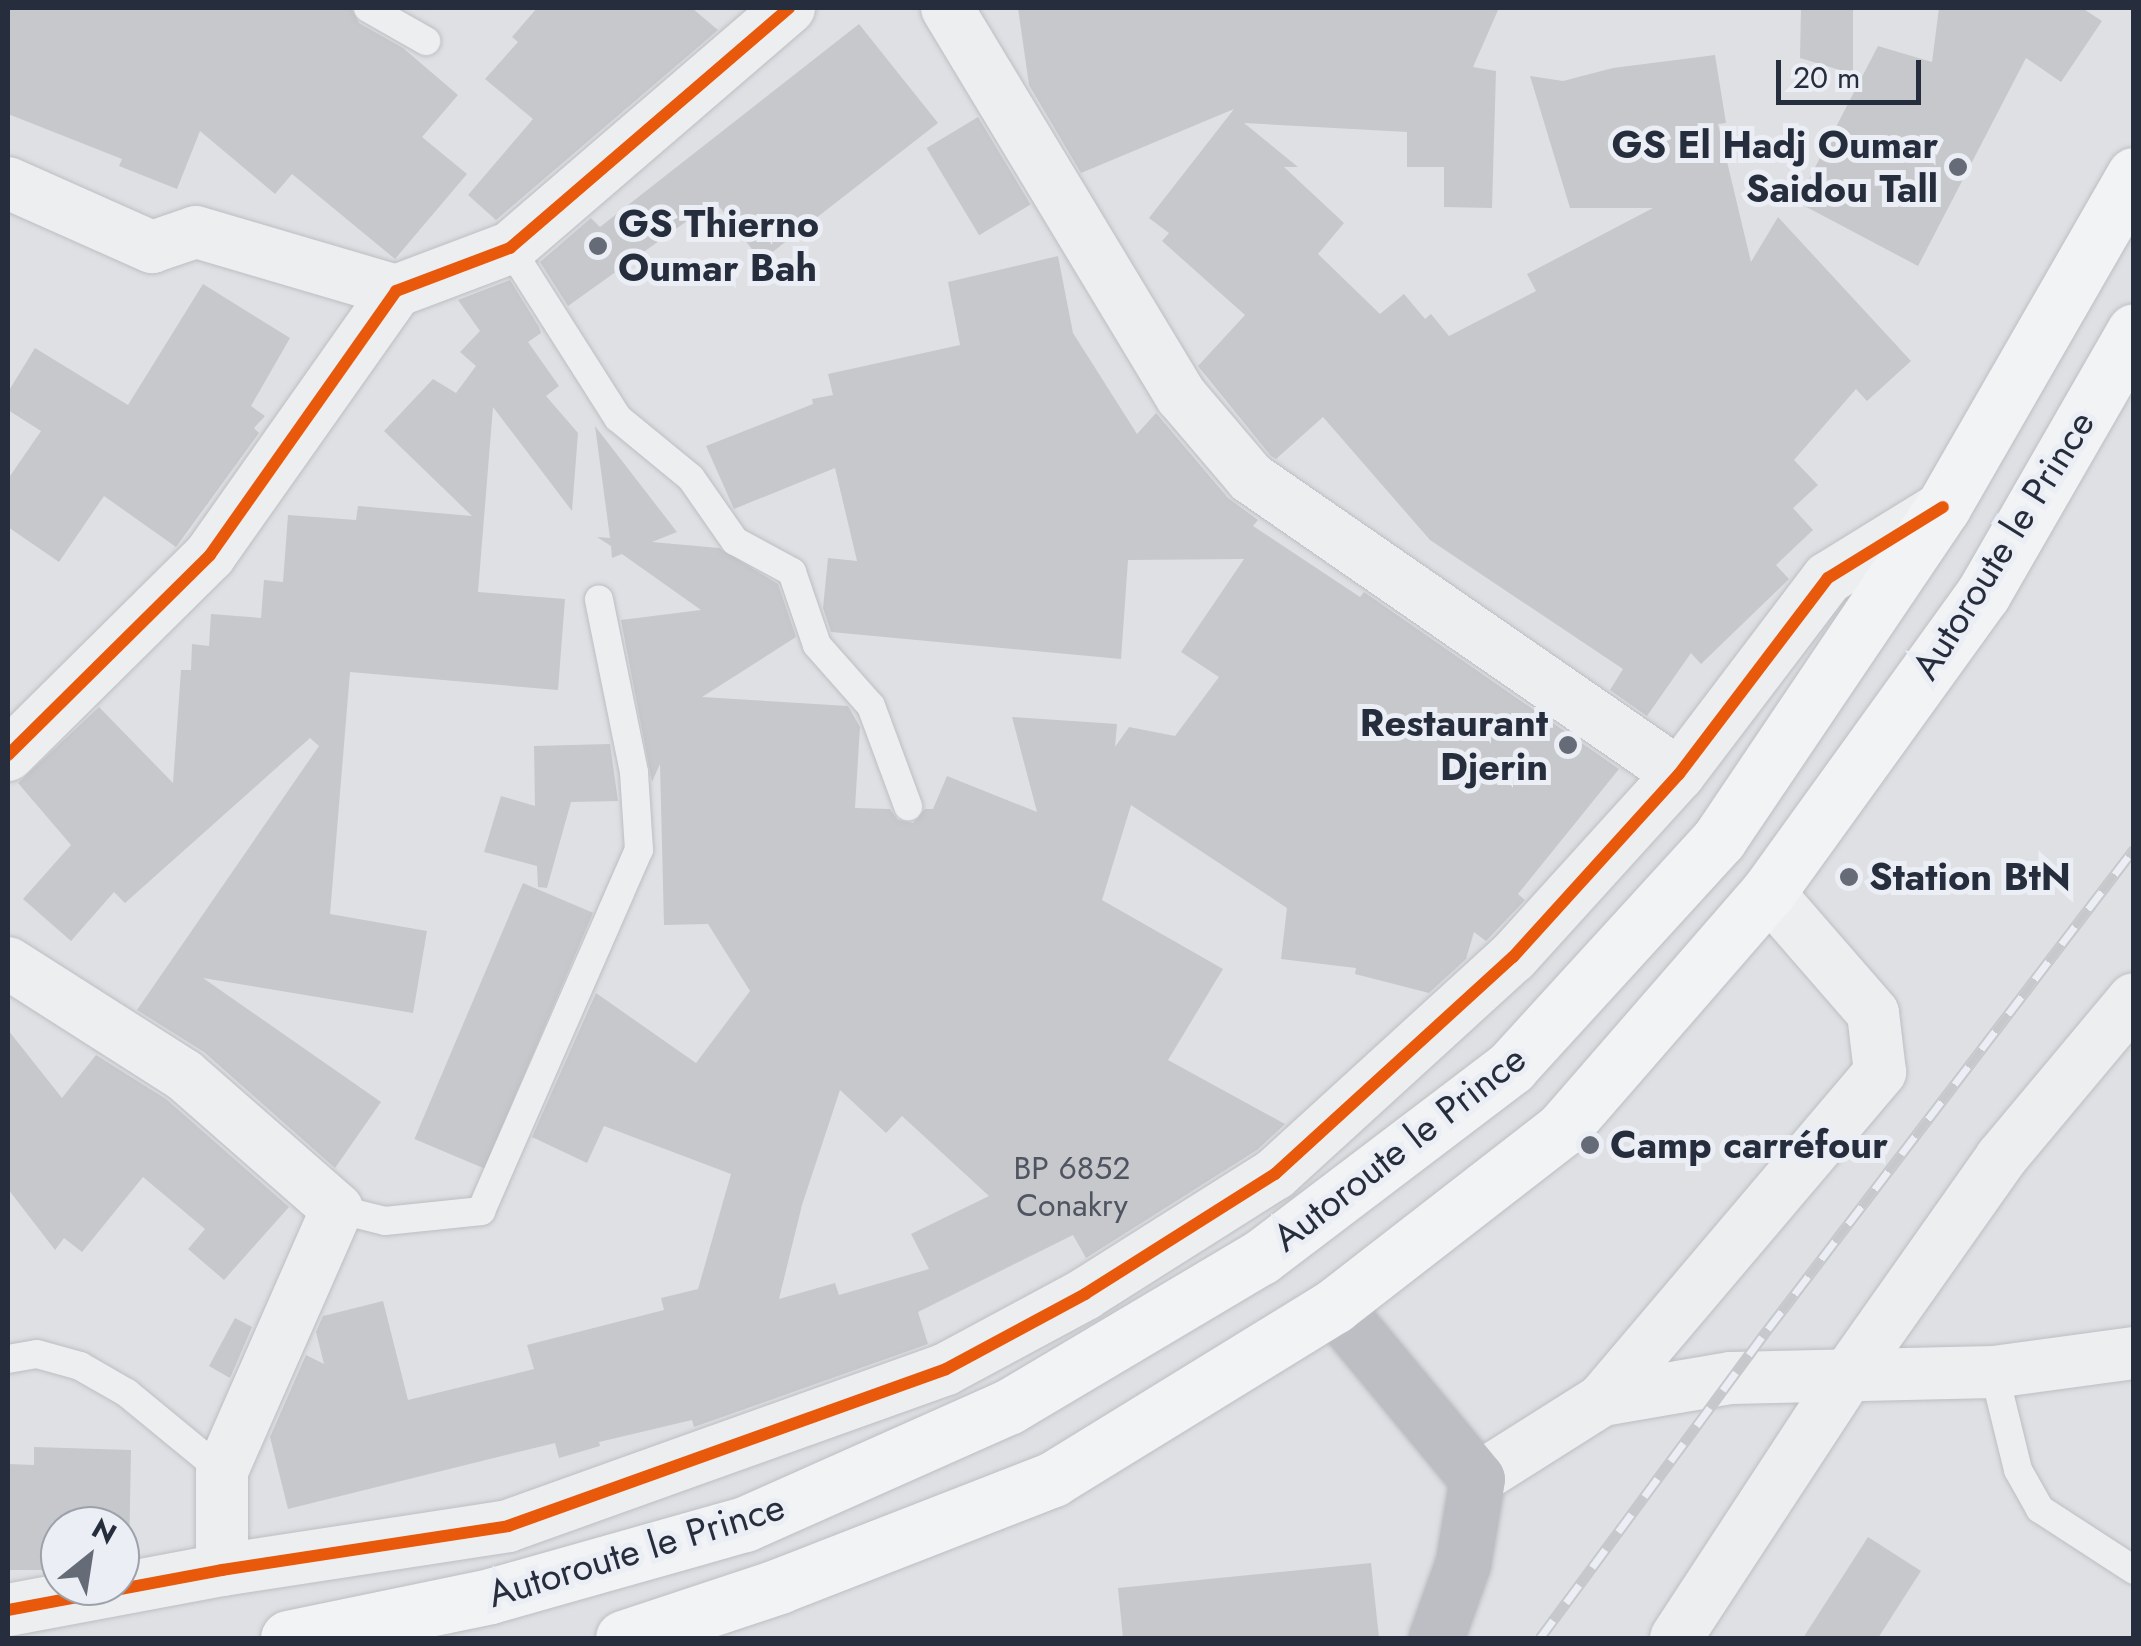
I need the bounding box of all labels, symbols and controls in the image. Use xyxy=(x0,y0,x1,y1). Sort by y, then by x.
scale bar xyxy=(1781,40,1926,102)
text: 20 m xyxy=(1793,56,1860,99)
place label: GS El Hadj Oumar Saidou Tall xyxy=(1612,122,1938,212)
marker: GS El Hadj Oumar Saidou Tall xyxy=(1947,156,1969,178)
place label: GS Thierno Oumar Bah xyxy=(618,201,819,290)
marker: GS Thierno Oumar Bah xyxy=(587,235,609,257)
street label: Autoroute le Prince xyxy=(1902,402,2104,688)
place label: Restaurant Djerin xyxy=(1360,700,1548,789)
marker: Restaurant Djerin xyxy=(1557,734,1579,756)
place label: Station BtN xyxy=(1869,854,2071,900)
marker: Station BtN xyxy=(1838,866,1860,888)
street label: Autoroute le Prince xyxy=(1264,1035,1534,1261)
place label: Camp carréfour xyxy=(1610,1122,1888,1168)
marker: Camp carréfour xyxy=(1579,1134,1601,1156)
house number: BP 6852 Conakry xyxy=(1013,1150,1131,1225)
street label: Autoroute le Prince xyxy=(482,1483,790,1617)
north arrow xyxy=(40,1506,140,1606)
text: N xyxy=(84,1508,124,1555)

